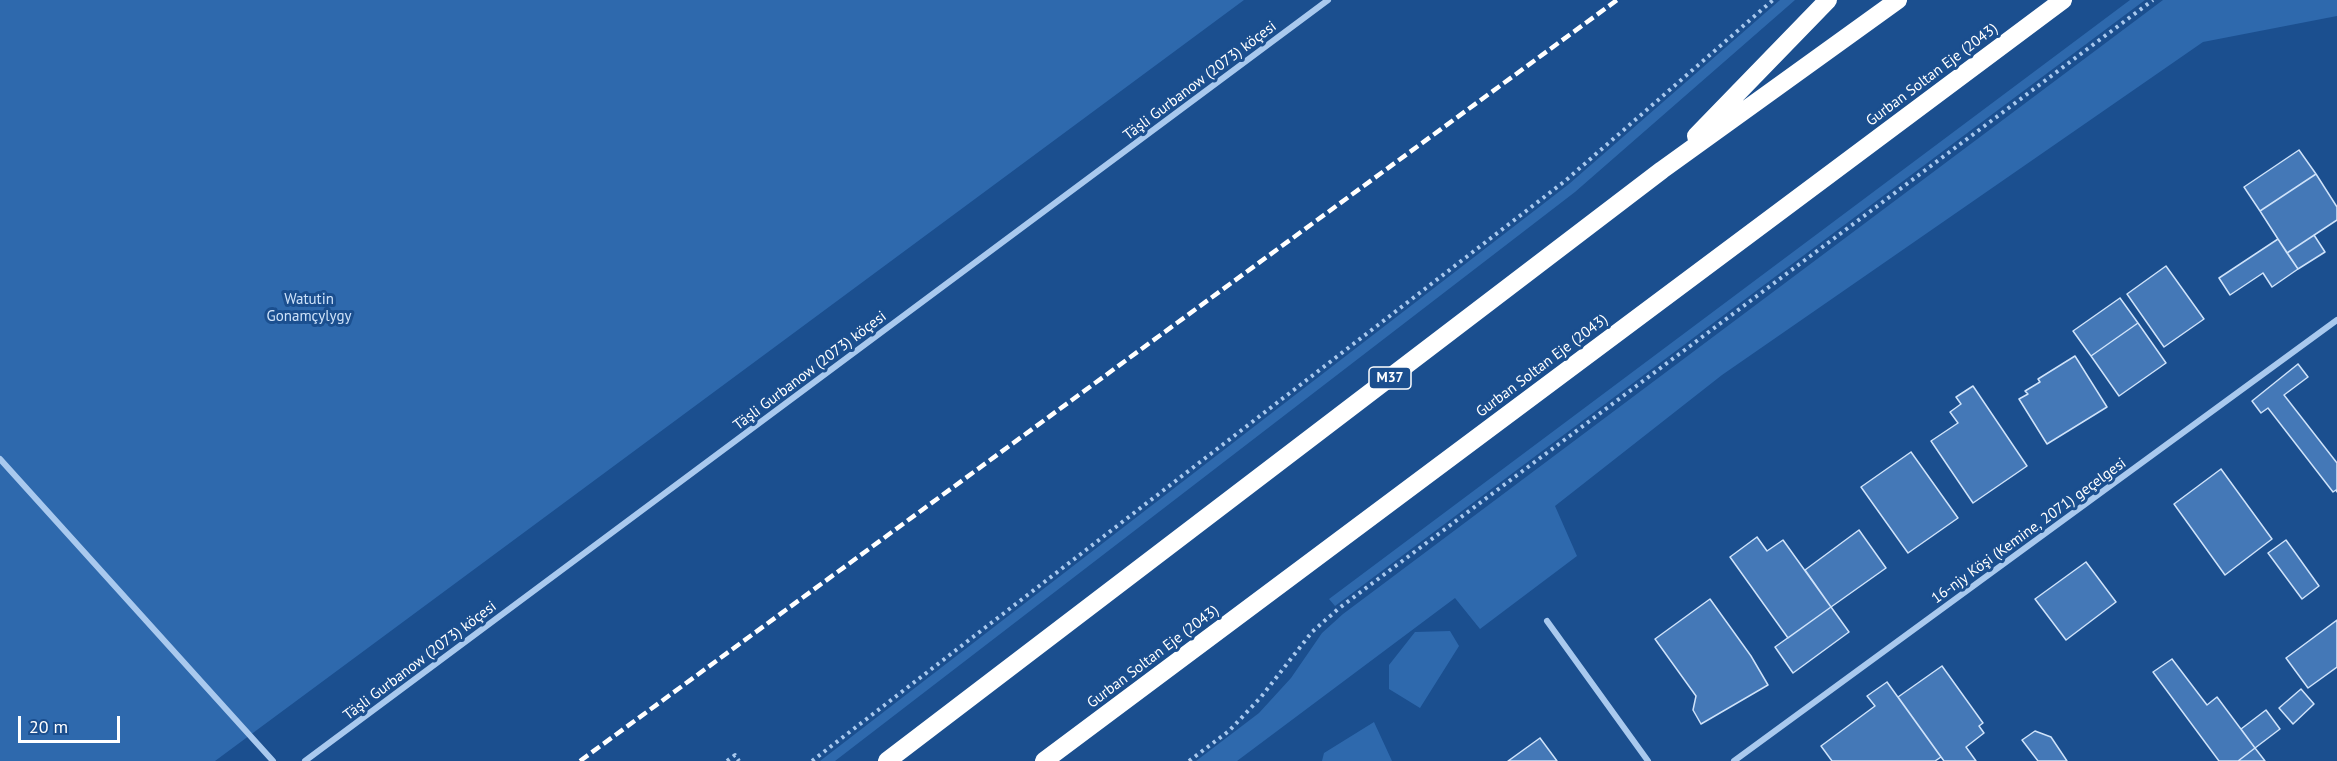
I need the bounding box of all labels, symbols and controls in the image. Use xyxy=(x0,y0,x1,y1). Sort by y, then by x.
street label: Täşli Gurbanow (2073) köçesi xyxy=(1120,18,1280,144)
street label: Gurban Soltan Eje (2043) xyxy=(1863,20,2001,130)
park label: Watutin Gonamçylygy xyxy=(267,291,351,326)
street label: Täşli Gurbanow (2073) köçesi xyxy=(730,308,890,434)
street label: Gurban Soltan Eje (2043) xyxy=(1473,311,1611,421)
road number: M37 xyxy=(1369,367,1411,389)
street label: 16-njy Köşi (Kemine, 2071) geçelgesi xyxy=(1928,454,2130,608)
street label: Täşli Gurbanow (2073) köçesi xyxy=(340,598,500,724)
street label: Gurban Soltan Eje (2043) xyxy=(1084,602,1222,712)
scale bar xyxy=(21,704,123,742)
text: 20 m xyxy=(29,715,68,738)

